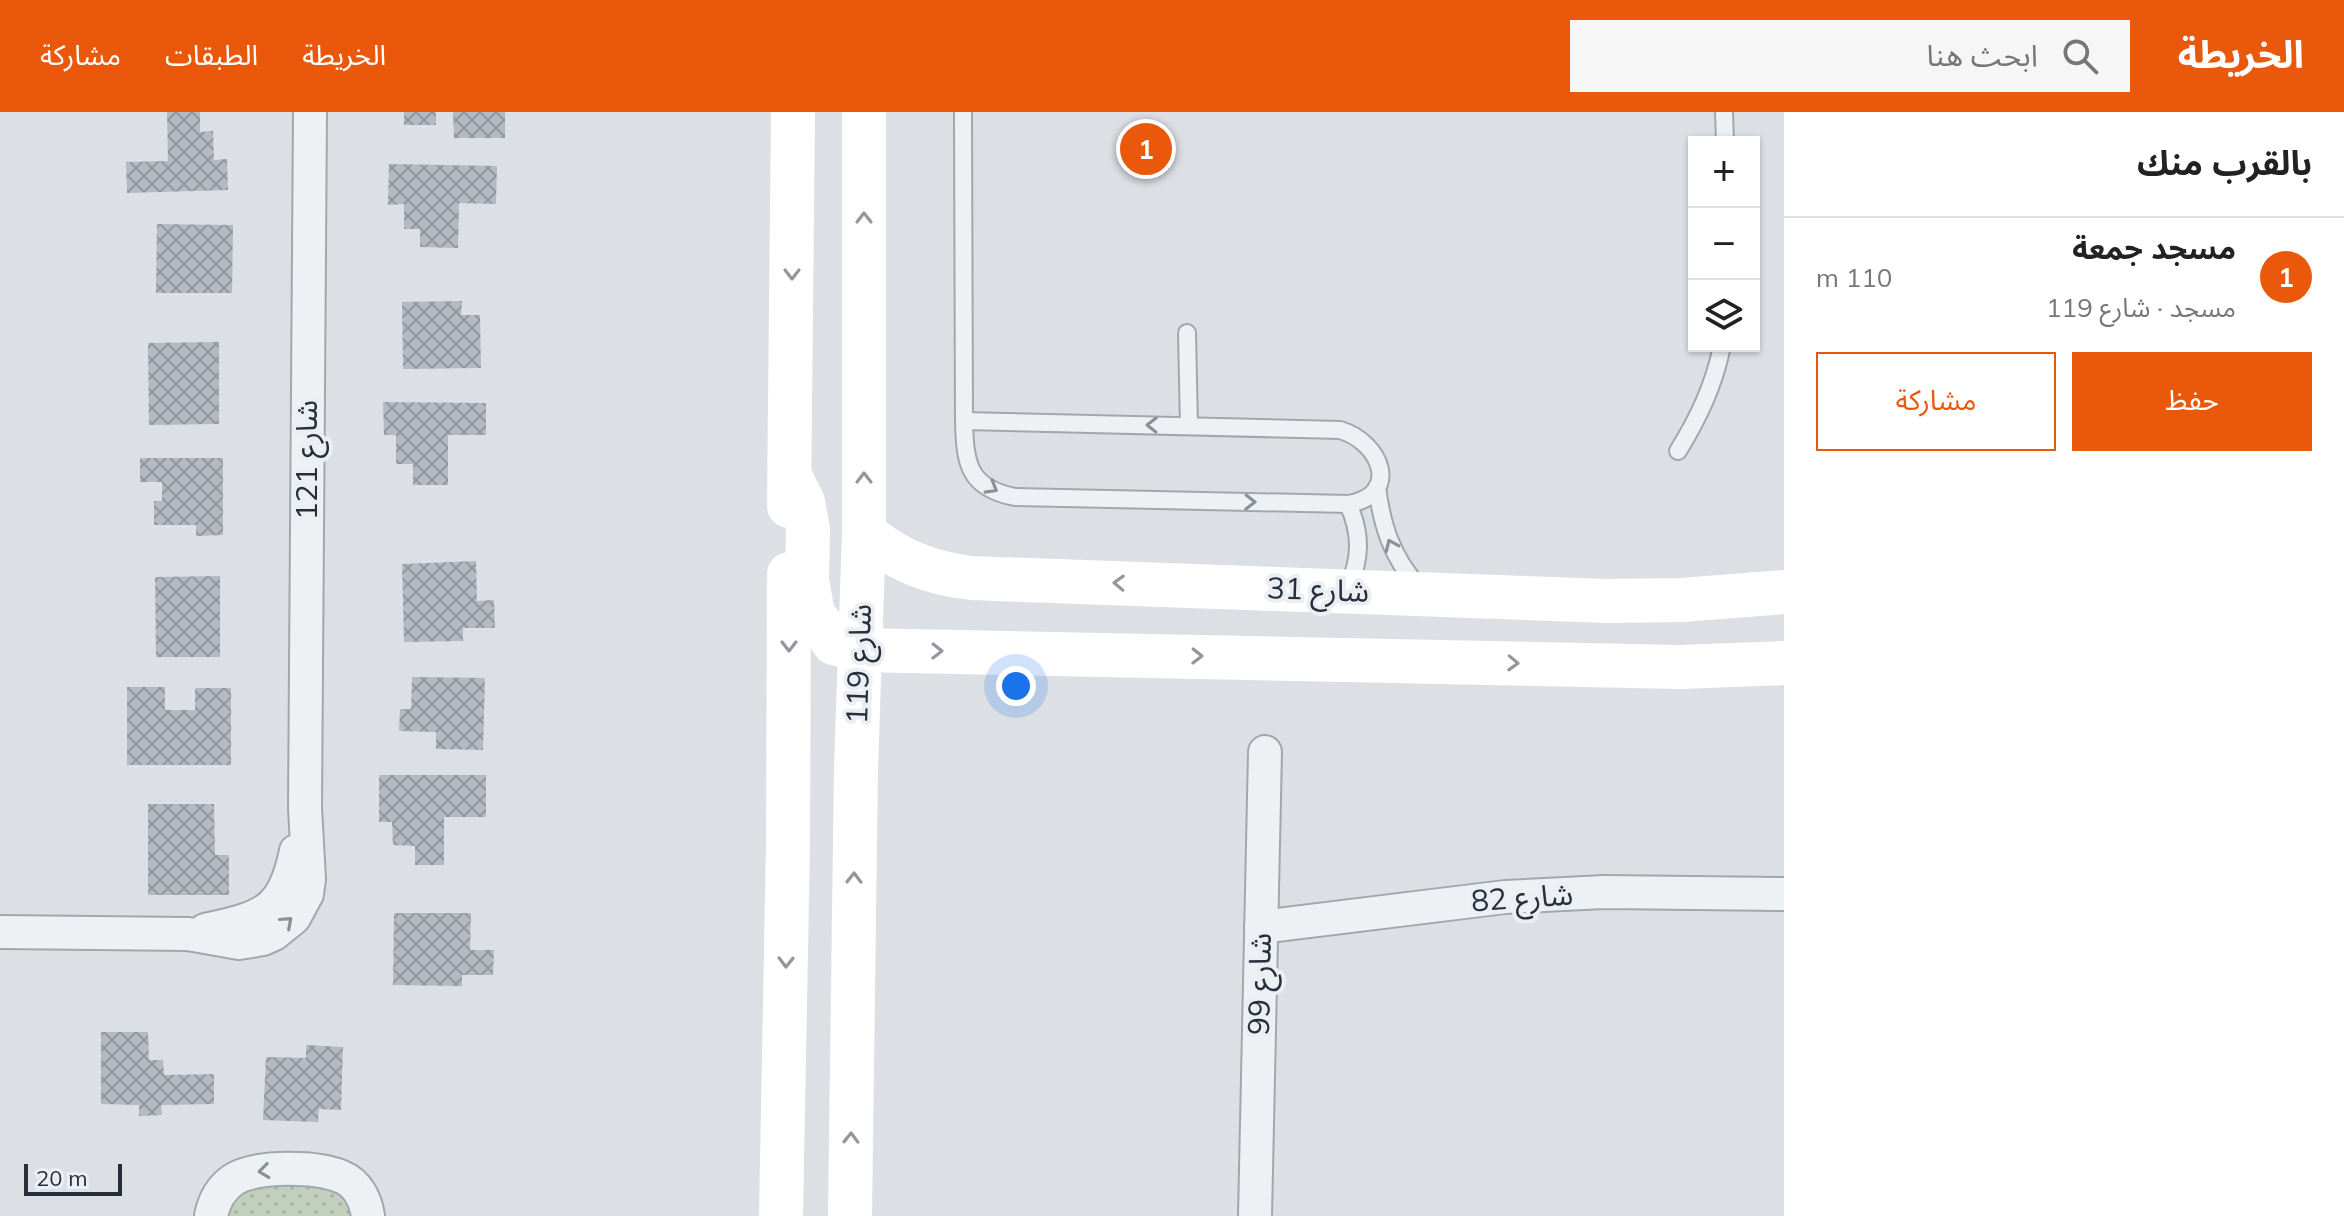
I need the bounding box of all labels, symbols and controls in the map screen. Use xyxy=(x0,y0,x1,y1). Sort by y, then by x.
search box xyxy=(1570,20,2130,92)
text: الخريطة xyxy=(2178,30,2304,78)
icon: search xyxy=(2058,34,2102,78)
text: ابحث هنا xyxy=(1927,36,2038,74)
text: مشاركة xyxy=(40,37,121,72)
text: الطبقات xyxy=(165,37,258,72)
text: الخريطة xyxy=(302,37,386,72)
pin: 1 xyxy=(1120,119,1172,179)
map controls xyxy=(1688,136,1760,352)
button: + xyxy=(1688,136,1760,208)
text: بالقرب منك xyxy=(2137,141,2312,184)
button: − xyxy=(1688,208,1760,280)
one-way arrow xyxy=(855,211,873,224)
text: مسجد جمعة xyxy=(2072,229,2236,267)
text: 110 m xyxy=(1816,261,1892,294)
text: 1 xyxy=(2278,261,2294,294)
one-way arrow xyxy=(783,268,801,281)
button: layers xyxy=(1688,280,1760,352)
text: مسجد · شارع 119 xyxy=(2046,291,2236,324)
button: مشاركة xyxy=(1816,352,2056,451)
button: حفظ xyxy=(2072,352,2312,451)
street label: شارع 121 xyxy=(287,400,329,520)
one-way arrow xyxy=(1145,417,1158,434)
one-way arrow xyxy=(855,471,873,484)
one-way arrow xyxy=(983,478,998,494)
one-way arrow xyxy=(1244,493,1257,511)
one-way arrow xyxy=(1385,538,1401,553)
street label: شارع 31 xyxy=(1266,568,1370,614)
one-way arrow xyxy=(1112,575,1125,592)
street label: شارع 119 xyxy=(837,603,883,725)
one-way arrow xyxy=(780,640,797,653)
one-way arrow xyxy=(931,643,944,660)
one-way arrow xyxy=(1191,647,1204,664)
one-way arrow xyxy=(1507,654,1520,671)
your location xyxy=(996,666,1036,706)
one-way arrow xyxy=(845,871,863,884)
street label: شارع 82 xyxy=(1470,874,1575,924)
one-way arrow xyxy=(278,917,293,931)
street label: شارع 99 xyxy=(1239,933,1283,1036)
one-way arrow xyxy=(777,956,794,969)
one-way arrow xyxy=(842,1131,860,1144)
scale bar xyxy=(24,1160,122,1196)
one-way arrow xyxy=(258,1162,271,1179)
text: 20 m xyxy=(36,1164,87,1192)

